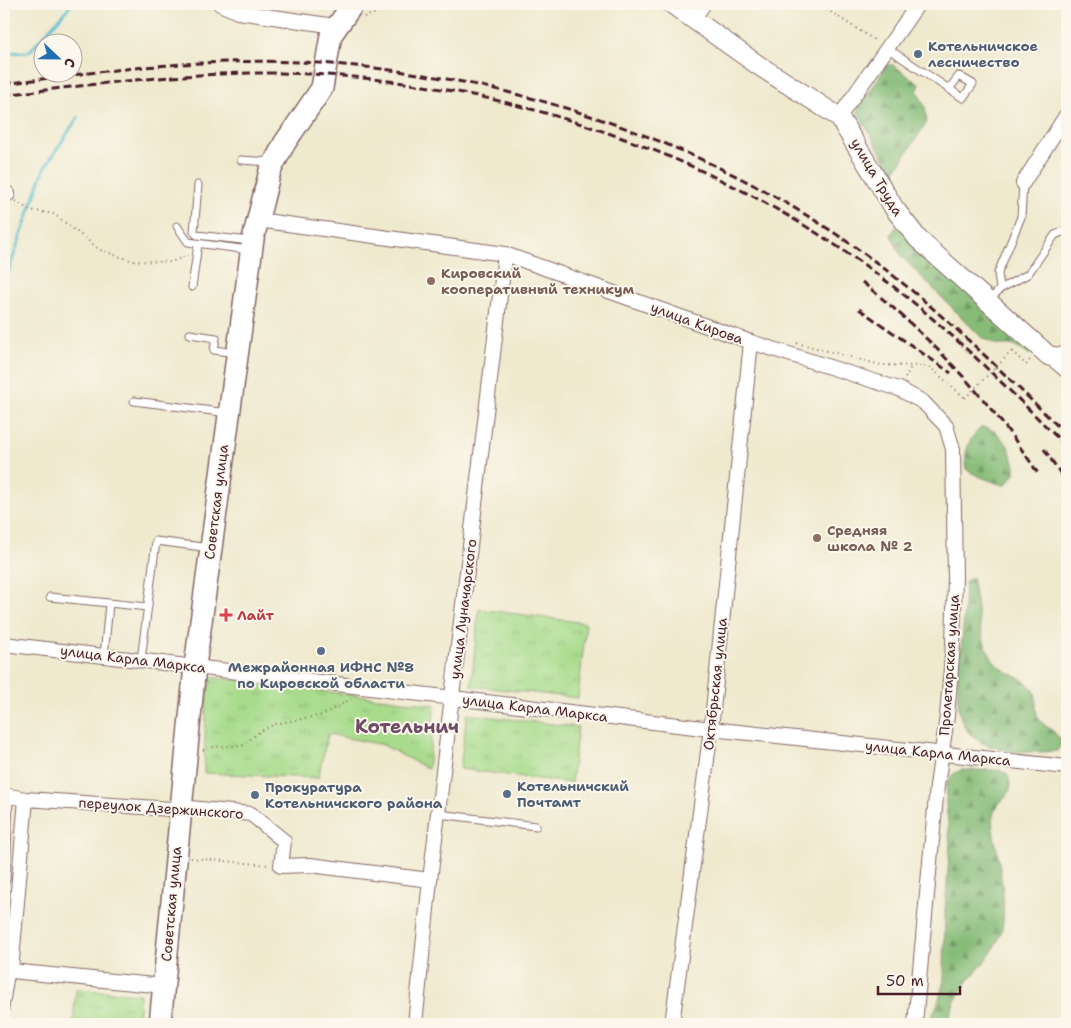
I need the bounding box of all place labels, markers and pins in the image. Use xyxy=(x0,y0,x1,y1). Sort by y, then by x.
place label: Котельничское лесничество xyxy=(928,37,1038,71)
marker: Котельничское лесничество xyxy=(912,48,924,60)
place label: Кировский кооперативный техникум xyxy=(441,264,635,298)
marker: Кировский кооперативный техникум xyxy=(425,275,437,287)
place label: Средняя школа № 2 xyxy=(827,521,913,555)
marker: Средняя школа № 2 xyxy=(811,532,823,544)
place label: Лайт xyxy=(237,606,274,624)
marker: Лайт xyxy=(219,608,233,622)
marker: Межрайонная ИФНС №8 по Кировской области xyxy=(315,645,327,657)
place label: Межрайонная ИФНС №8 по Кировской области xyxy=(228,658,414,692)
place label: Котельничский Почтамт xyxy=(517,777,629,811)
place label: Прокуратура Котельничского района xyxy=(265,778,443,812)
marker: Котельничский Почтамт xyxy=(501,788,513,800)
marker: Прокуратура Котельничского района xyxy=(249,789,261,801)

